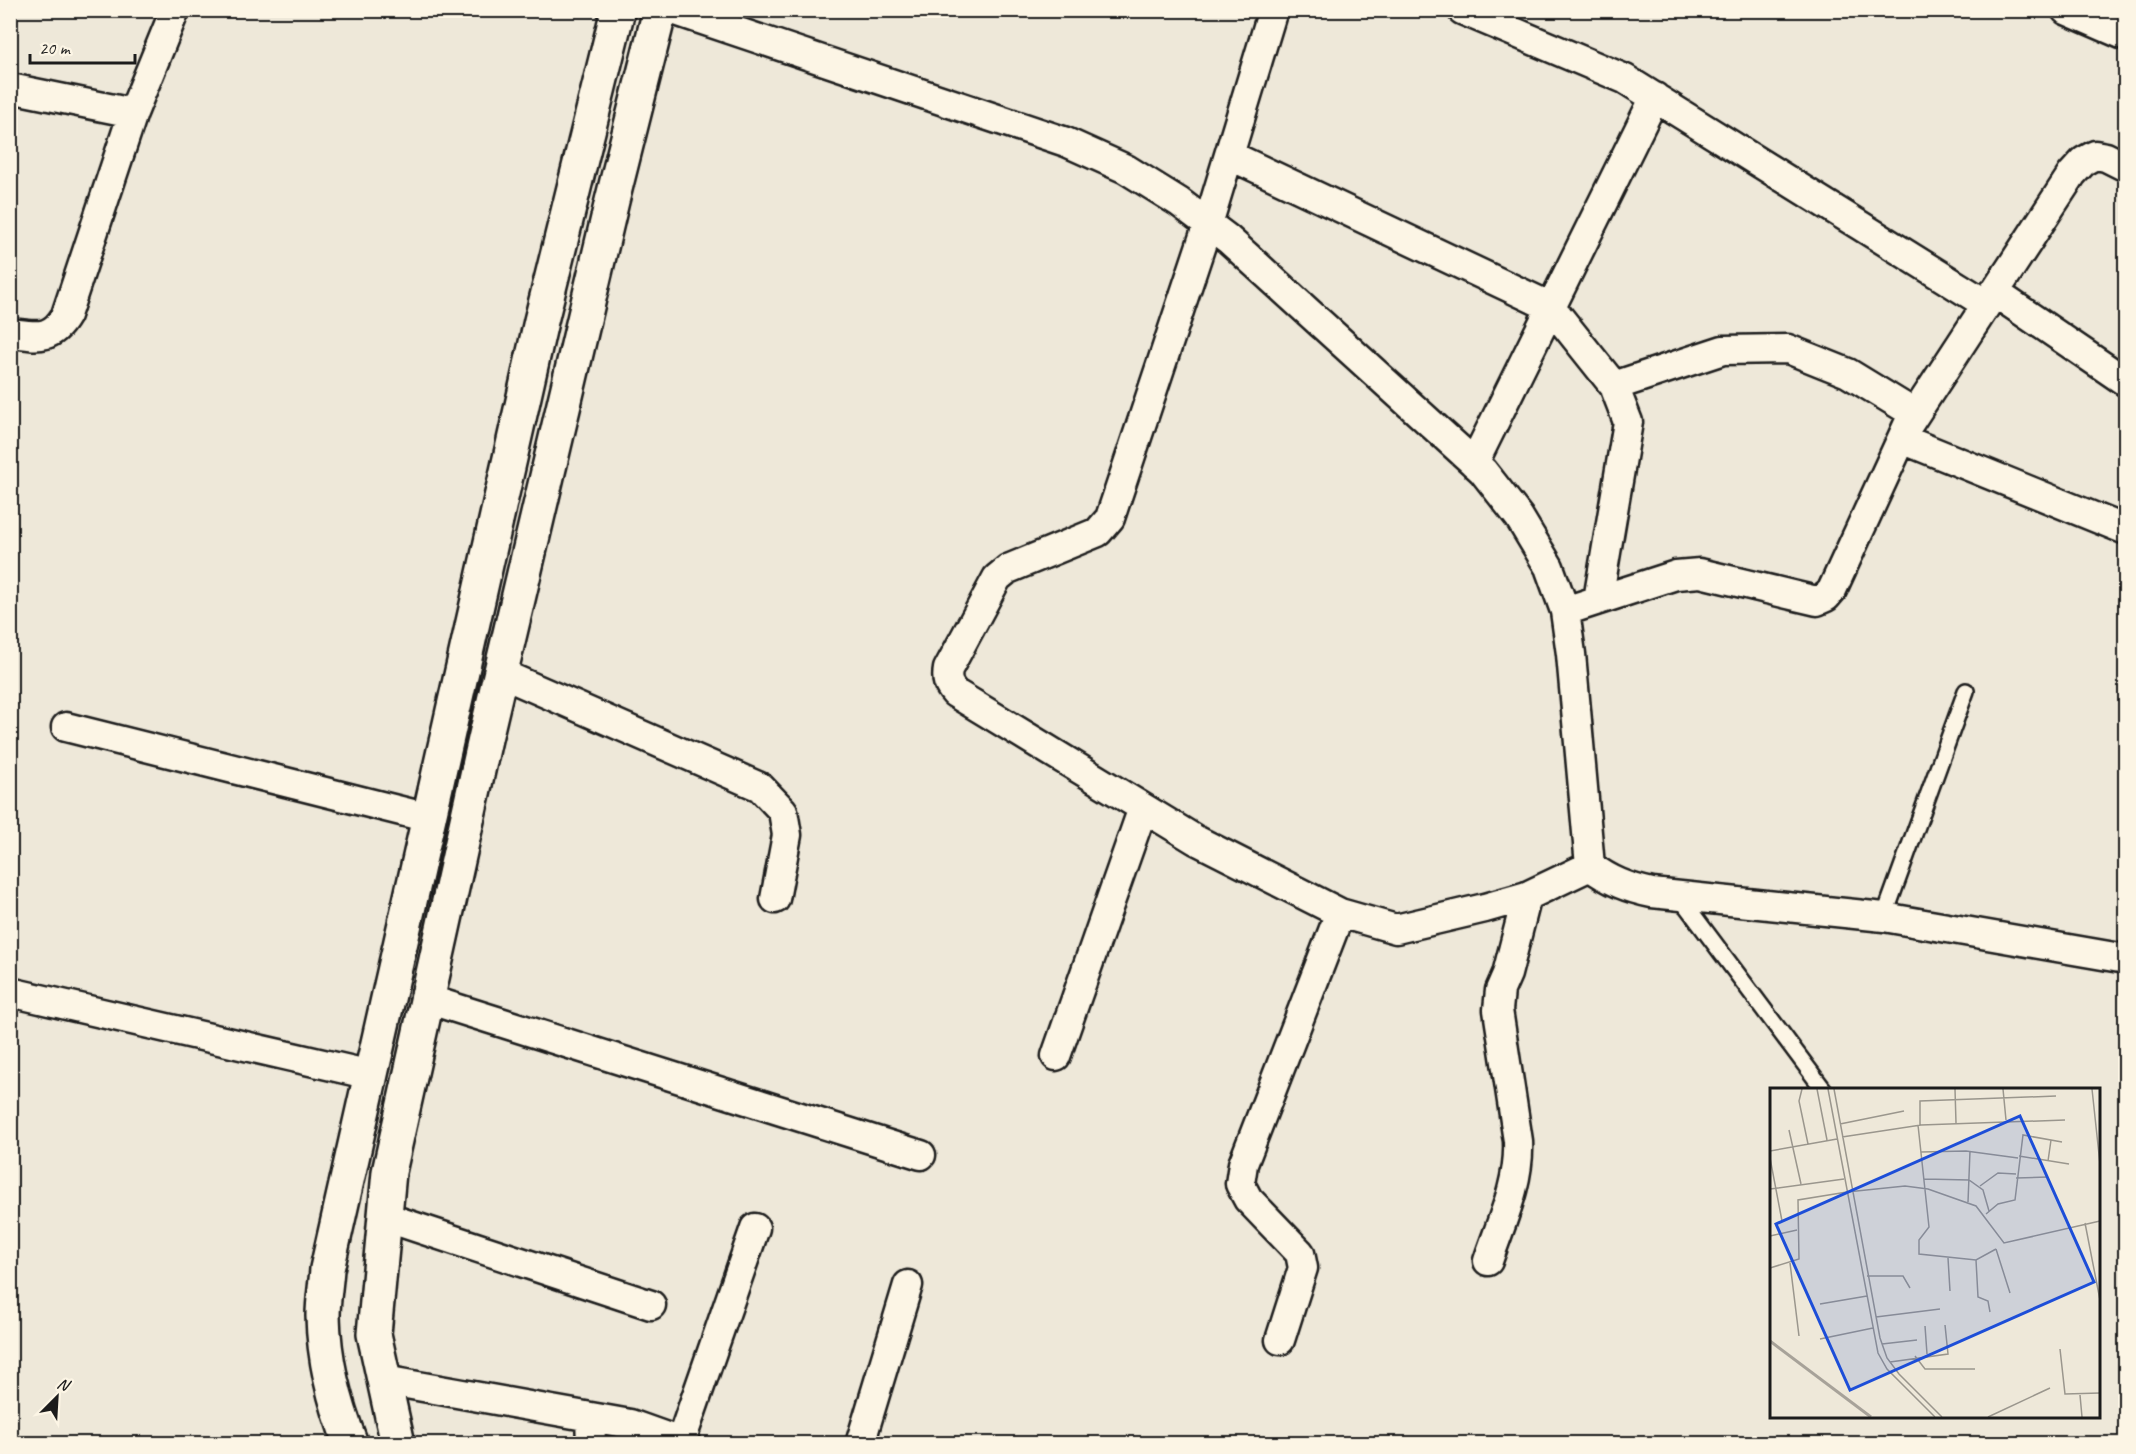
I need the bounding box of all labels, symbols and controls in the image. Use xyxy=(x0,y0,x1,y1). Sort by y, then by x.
scale bar xyxy=(30,27,135,65)
text: 20 m xyxy=(39,37,72,59)
inset map xyxy=(1770,1088,2100,1418)
north arrow xyxy=(27,1367,87,1427)
text: N xyxy=(54,1373,74,1397)

